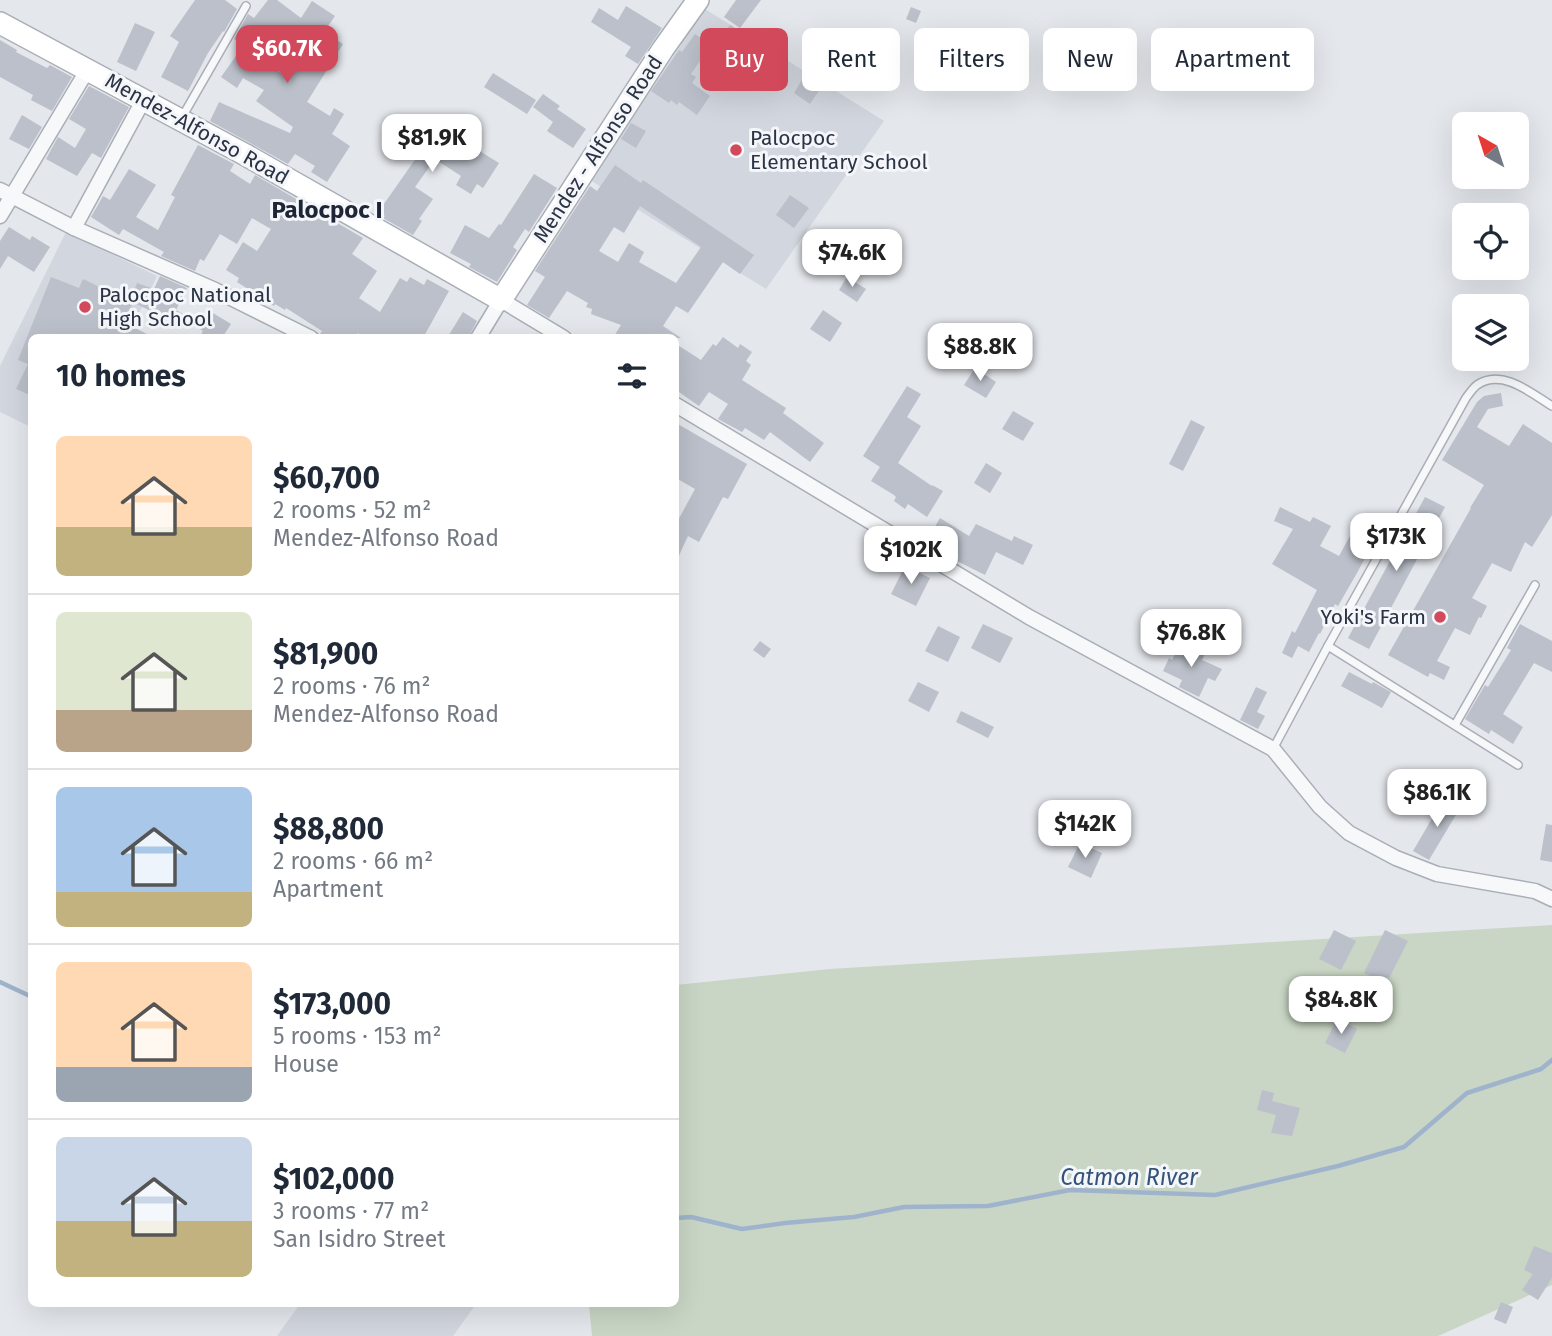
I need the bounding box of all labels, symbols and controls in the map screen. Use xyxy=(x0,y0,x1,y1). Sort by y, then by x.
pin: $60.7K xyxy=(230,25,344,85)
chip: Buy xyxy=(700,28,788,91)
chip: Rent xyxy=(802,28,900,91)
chip: Filters xyxy=(914,28,1029,91)
chip: New xyxy=(1043,28,1137,91)
chip: Apartment xyxy=(1151,28,1314,91)
text: $60.7K xyxy=(252,34,322,62)
street label: Mendez - Alfonso Road xyxy=(528,50,668,248)
street label: Mendez-Alfonso Road xyxy=(100,68,294,190)
north arrow xyxy=(1452,112,1530,189)
map controls xyxy=(1452,112,1529,371)
pin: $81.9K xyxy=(375,114,489,174)
text: $81.9K xyxy=(398,123,466,151)
place label: Palocpoc Elementary School xyxy=(750,125,928,175)
marker: Palocpoc Elementary School xyxy=(728,142,744,158)
district label: Palocpoc I xyxy=(271,196,383,224)
button: locate xyxy=(1452,203,1529,280)
pin: $74.6K xyxy=(795,230,909,289)
text: $74.6K xyxy=(818,238,886,266)
place label: Palocpoc National High School xyxy=(99,282,271,332)
button: layers xyxy=(1452,294,1529,371)
marker: Palocpoc National High School xyxy=(77,299,93,315)
pin: $88.8K xyxy=(923,324,1037,383)
text: $88.8K xyxy=(944,332,1016,360)
icon: filters xyxy=(613,357,651,395)
text: 10 homes xyxy=(56,358,186,394)
text: $60,700 xyxy=(273,460,380,496)
icon: home xyxy=(112,464,196,548)
text: 2 rooms · 52 m² xyxy=(273,496,431,524)
pin: $173K xyxy=(1347,514,1445,573)
text: $173K xyxy=(1366,522,1426,550)
text: Mendez-Alfonso Road xyxy=(273,524,499,552)
pin: $102K xyxy=(862,526,960,586)
text: $102K xyxy=(880,535,942,563)
place label: Yoki's Farm xyxy=(1320,604,1426,630)
marker: Yoki's Farm xyxy=(1432,609,1448,625)
pin: $76.8K xyxy=(1134,610,1248,669)
text: $76.8K xyxy=(1157,618,1225,646)
text: $81,900 xyxy=(273,636,378,672)
icon: home xyxy=(112,640,196,724)
text: 2 rooms · 76 m² xyxy=(273,672,431,700)
text: Mendez-Alfonso Road xyxy=(273,700,499,728)
pin: $86.1K xyxy=(1380,770,1494,829)
text: $86.1K xyxy=(1403,778,1471,806)
pin: $142K xyxy=(1036,800,1134,860)
text: $142K xyxy=(1054,809,1116,837)
text: $88,800 xyxy=(273,811,384,847)
icon: home xyxy=(112,815,196,899)
text: 2 rooms · 66 m² xyxy=(273,847,433,875)
text: Apartment xyxy=(273,875,383,903)
pin: $84.8K xyxy=(1284,976,1398,1036)
text: $84.8K xyxy=(1305,985,1377,1013)
text: $173,000 xyxy=(273,986,391,1022)
icon: home xyxy=(112,990,196,1074)
text: 5 rooms · 153 m² xyxy=(273,1022,442,1050)
text: House xyxy=(273,1050,339,1078)
text: $102,000 xyxy=(273,1161,394,1197)
water label: Catmon River xyxy=(1060,1163,1199,1191)
icon: home xyxy=(112,1165,196,1249)
text: 3 rooms · 77 m² xyxy=(273,1197,429,1225)
text: San Isidro Street xyxy=(273,1225,446,1253)

